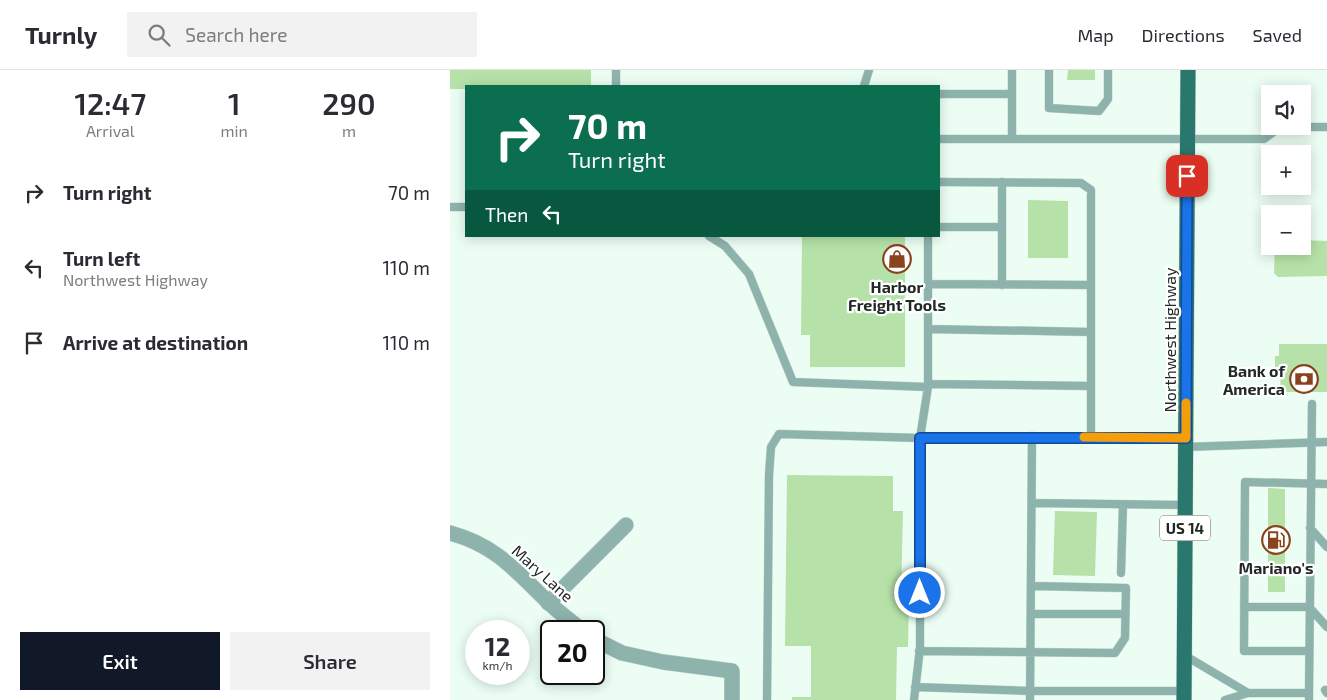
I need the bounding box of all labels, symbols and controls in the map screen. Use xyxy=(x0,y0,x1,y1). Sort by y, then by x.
search box xyxy=(127,12,477,57)
text: Turnly xyxy=(25,20,97,49)
icon: search xyxy=(145,21,173,49)
text: Search here xyxy=(185,23,287,46)
text: Map xyxy=(1077,24,1114,46)
text: Directions xyxy=(1142,24,1225,46)
text: Saved xyxy=(1253,24,1302,46)
text: 12:47 xyxy=(74,85,146,121)
text: 1 xyxy=(228,85,240,121)
text: 290 xyxy=(322,85,376,121)
map controls xyxy=(1261,85,1311,255)
button: sound xyxy=(1261,85,1311,135)
text: 70 m xyxy=(568,104,647,146)
icon: right xyxy=(485,105,550,170)
text: Arrival xyxy=(86,121,135,140)
text: min xyxy=(221,121,248,140)
text: m xyxy=(342,121,356,140)
button: + xyxy=(1261,145,1311,195)
text: Turn right xyxy=(568,146,666,172)
pin xyxy=(1166,155,1208,197)
icon: arrive xyxy=(1173,162,1201,190)
icon: right xyxy=(20,179,48,207)
text: Turn right xyxy=(63,181,151,204)
text: 70 m xyxy=(388,181,430,204)
icon: left xyxy=(538,200,566,228)
text: Then xyxy=(485,203,528,226)
button: − xyxy=(1261,205,1311,255)
shop icon: Harbor Freight Tools xyxy=(882,244,912,274)
text: Turn left xyxy=(63,247,140,270)
icon: left xyxy=(20,254,48,282)
text: 110 m xyxy=(383,256,430,279)
street label: Northwest Highway xyxy=(1160,267,1179,412)
text: Northwest Highway xyxy=(63,270,208,289)
place label: Harbor Freight Tools xyxy=(848,277,946,314)
icon: arrive xyxy=(20,329,48,357)
text: Arrive at destination xyxy=(63,331,248,354)
text: 110 m xyxy=(383,331,430,354)
place label: Bank of America xyxy=(1223,361,1286,398)
bank icon: Bank of America xyxy=(1289,364,1319,394)
road number: US 14 xyxy=(1160,516,1210,540)
fuel station icon: Mariano's xyxy=(1261,525,1291,555)
street label: Mary Lane xyxy=(508,541,578,605)
place label: Mariano's xyxy=(1239,558,1313,577)
position arrow xyxy=(893,566,945,618)
speed limit sign: 20 xyxy=(540,620,605,685)
text: 12 xyxy=(485,631,510,661)
button: Exit xyxy=(20,632,220,690)
button: Share xyxy=(230,632,430,690)
text: km/h xyxy=(483,658,512,672)

